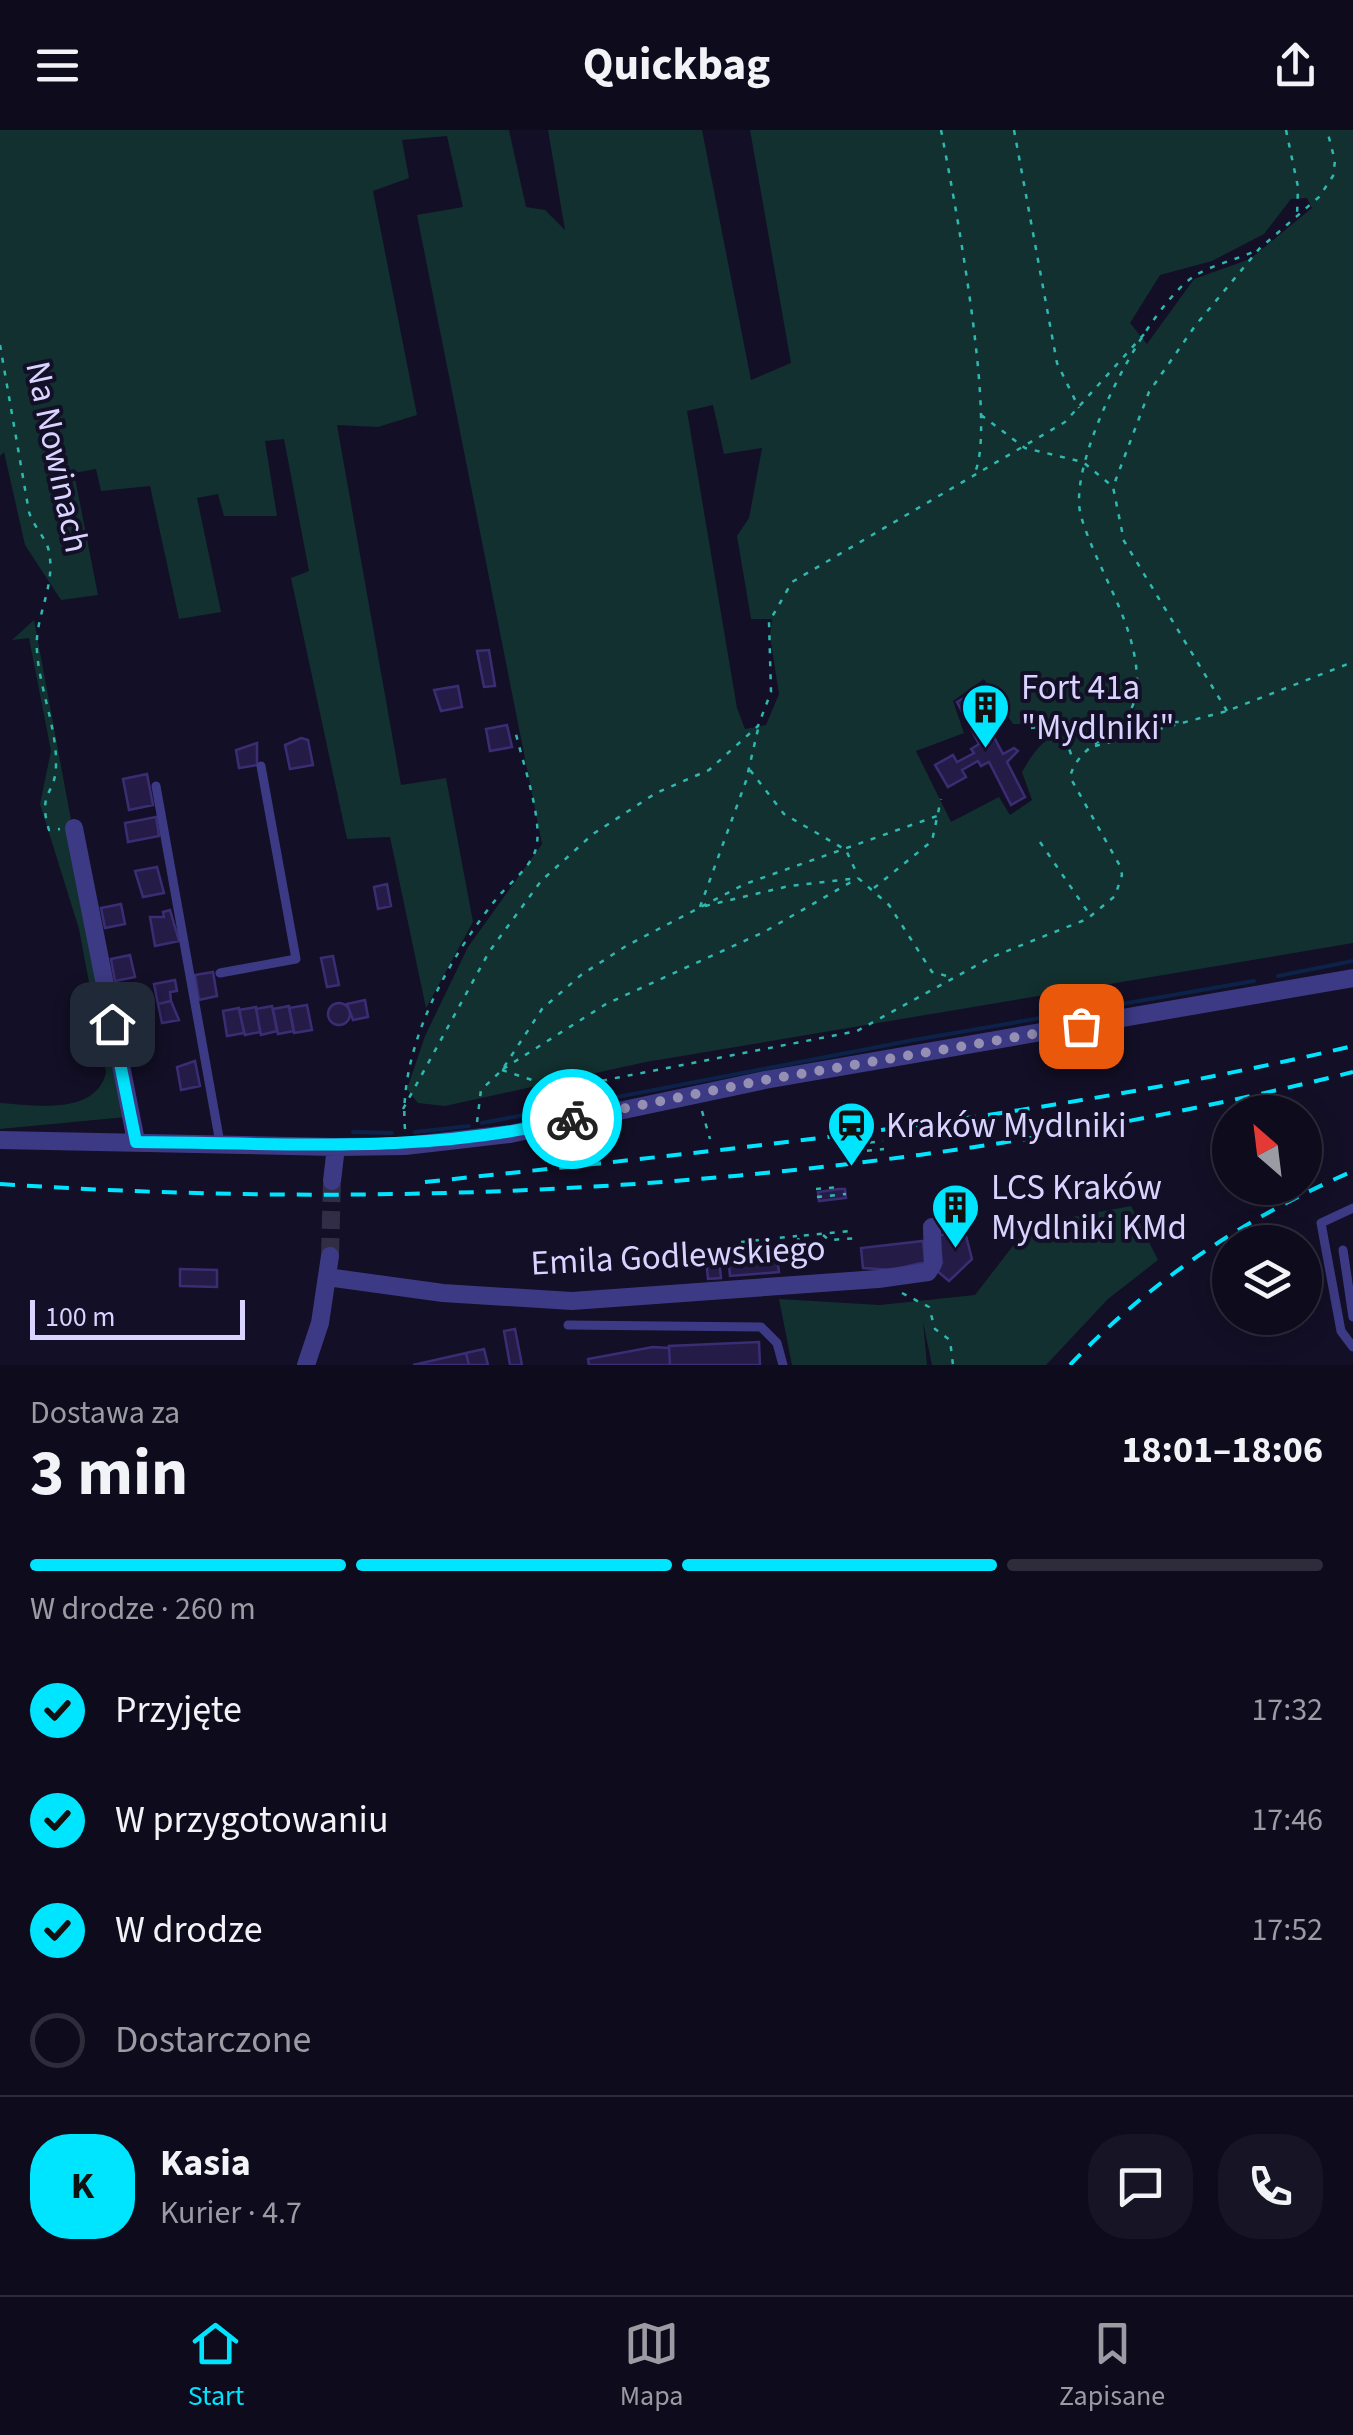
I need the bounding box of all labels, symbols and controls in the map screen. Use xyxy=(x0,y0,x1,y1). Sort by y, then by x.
text: Quickbag xyxy=(583,33,770,97)
icon: menu xyxy=(30,38,85,93)
icon: share xyxy=(1268,38,1323,93)
street label: Na Nowinach xyxy=(12,357,102,557)
place label: Fort 41a "Mydlniki" xyxy=(1021,663,1175,753)
building icon: Fort 41a "Mydlniki" xyxy=(960,682,1012,750)
pin xyxy=(70,982,155,1067)
pin xyxy=(1039,984,1124,1069)
icon: home xyxy=(85,997,140,1052)
icon: bag xyxy=(1054,999,1109,1054)
courier xyxy=(522,1069,622,1169)
icon: bike xyxy=(545,1092,600,1147)
north arrow xyxy=(1212,1095,1322,1205)
map controls xyxy=(1212,1095,1322,1335)
station icon: Kraków Mydlniki xyxy=(825,1100,877,1168)
place label: Kraków Mydlniki xyxy=(886,1101,1127,1151)
place label: LCS Kraków Mydlniki KMd xyxy=(991,1163,1187,1253)
building icon: LCS Kraków Mydlniki KMd xyxy=(930,1182,982,1250)
street label: Emila Godlewskiego xyxy=(529,1223,827,1289)
button: layers xyxy=(1212,1225,1322,1335)
scale bar xyxy=(30,1295,245,1340)
text: 100 m xyxy=(45,1297,116,1337)
text: Dostawa za xyxy=(30,1390,180,1436)
text: 18:01–18:06 xyxy=(1121,1423,1323,1477)
text: 3 min xyxy=(30,1427,188,1520)
text: W drodze · 260 m xyxy=(30,1586,256,1632)
icon: check xyxy=(30,1683,85,1738)
text: Przyjęte xyxy=(115,1683,242,1737)
text: 17:32 xyxy=(1251,1687,1323,1733)
icon: check xyxy=(30,1793,85,1848)
text: W przygotowaniu xyxy=(115,1793,389,1847)
text: 17:46 xyxy=(1251,1797,1323,1843)
icon: check xyxy=(30,1903,85,1958)
text: W drodze xyxy=(115,1903,263,1957)
text: 17:52 xyxy=(1251,1907,1323,1953)
text: Dostarczone xyxy=(115,2013,311,2067)
button: chat xyxy=(1088,2134,1193,2239)
button: phone xyxy=(1218,2134,1323,2239)
text: Kasia xyxy=(160,2136,251,2190)
text: K xyxy=(71,2159,94,2213)
text: Kurier · 4.7 xyxy=(160,2190,302,2236)
tab: Start xyxy=(188,2316,244,2416)
tab: Mapa xyxy=(620,2316,683,2416)
tab: Zapisane xyxy=(1059,2316,1165,2416)

